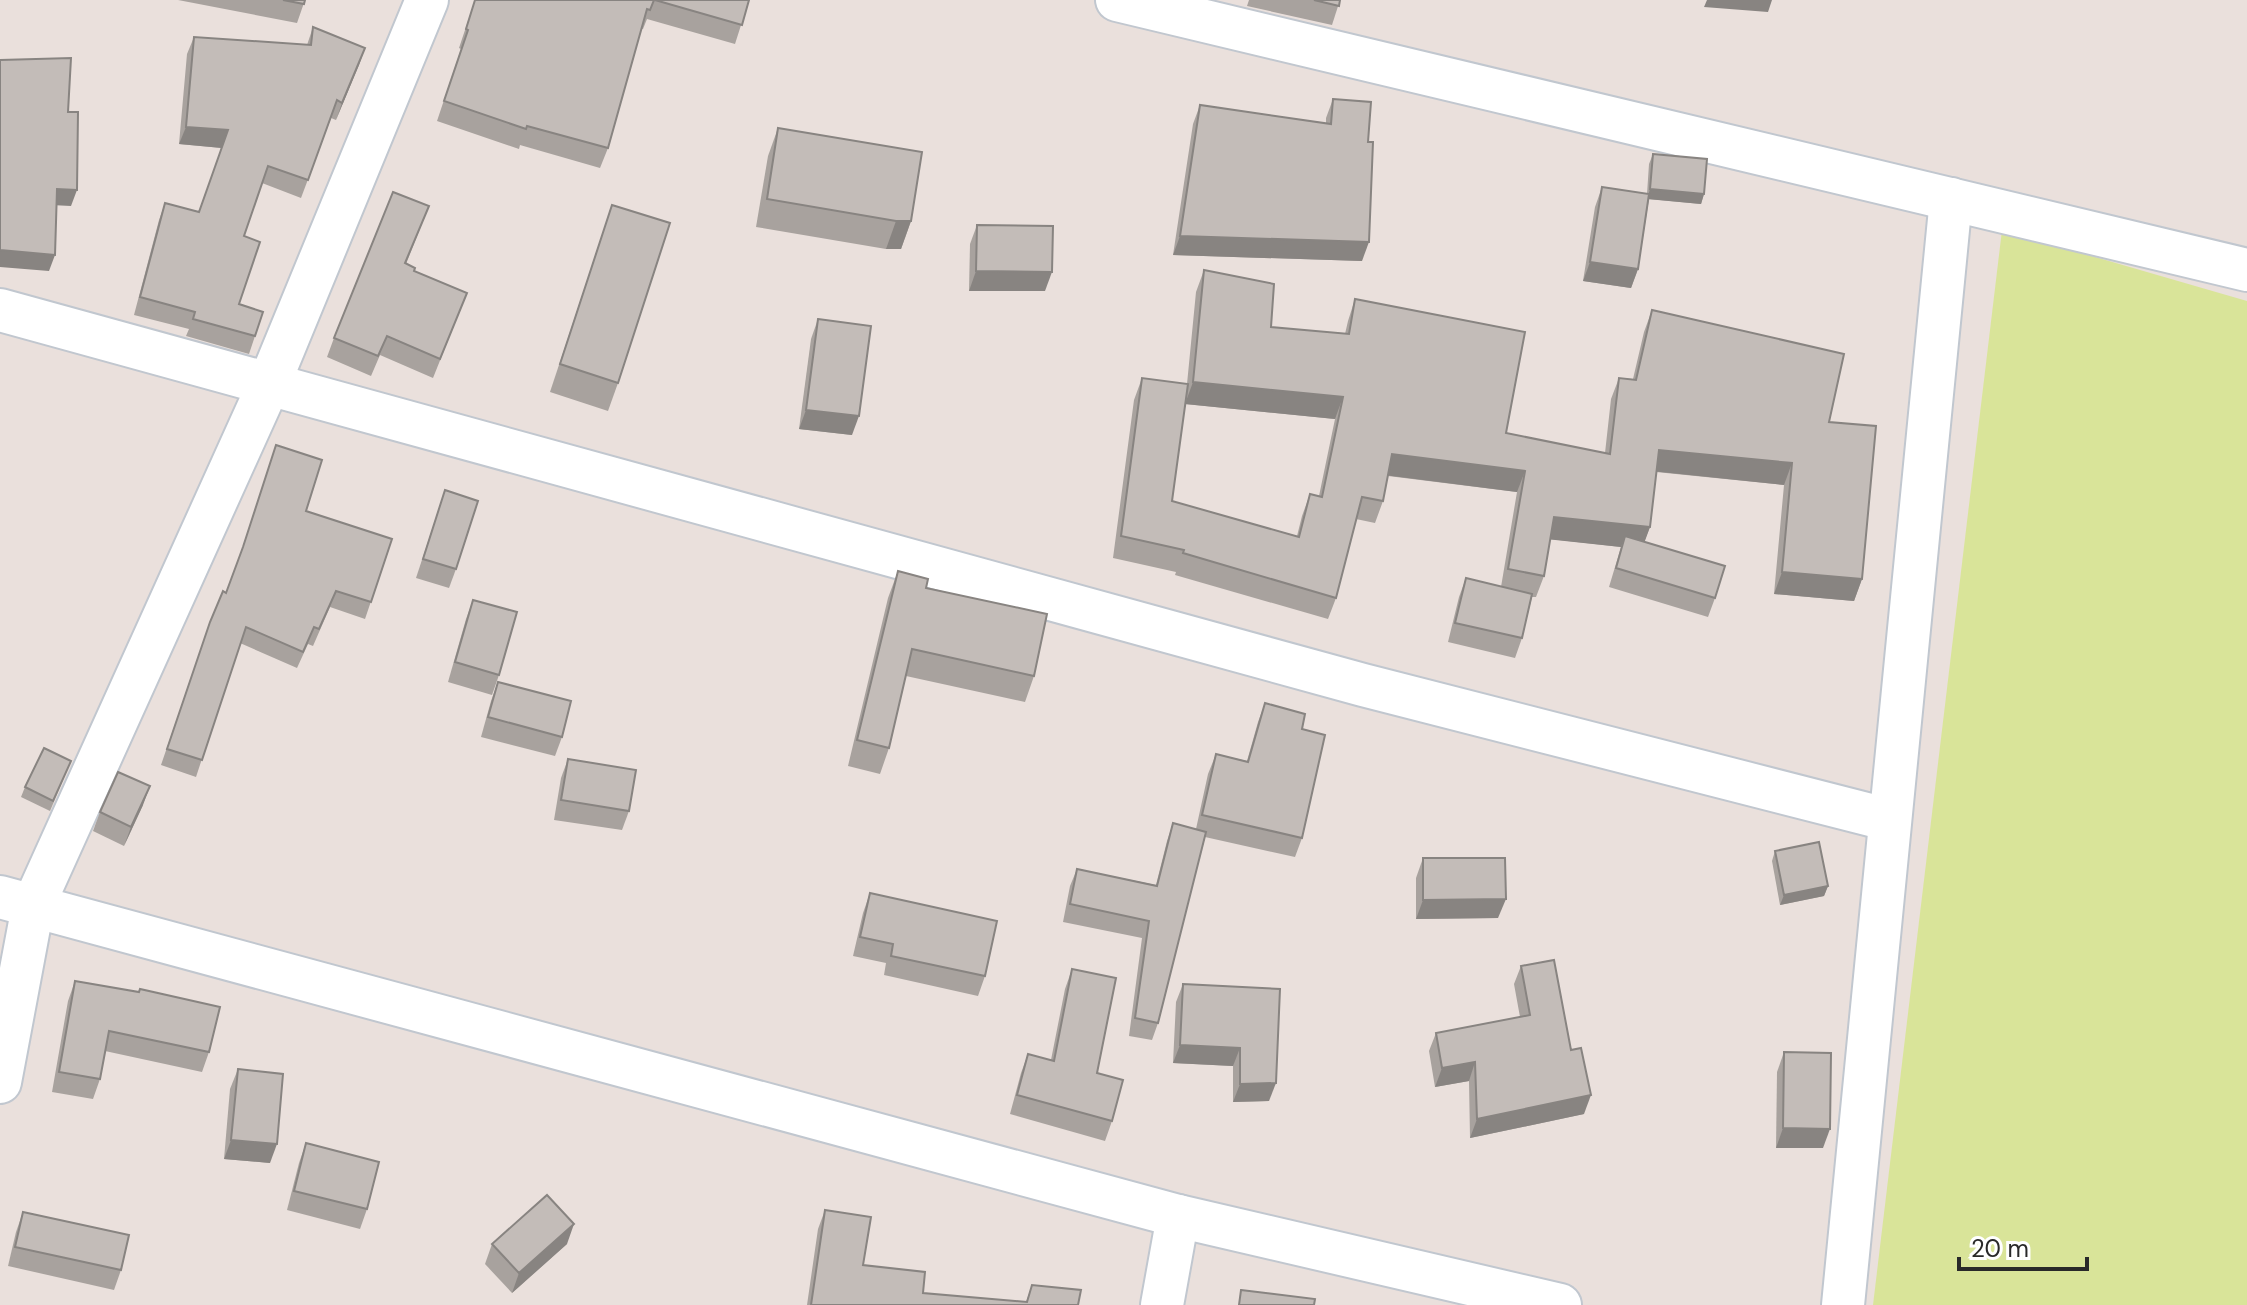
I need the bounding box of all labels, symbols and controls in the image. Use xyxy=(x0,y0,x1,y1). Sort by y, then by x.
scale bar xyxy=(1959,1221,2087,1271)
text: 20 m xyxy=(1971,1233,2029,1264)

